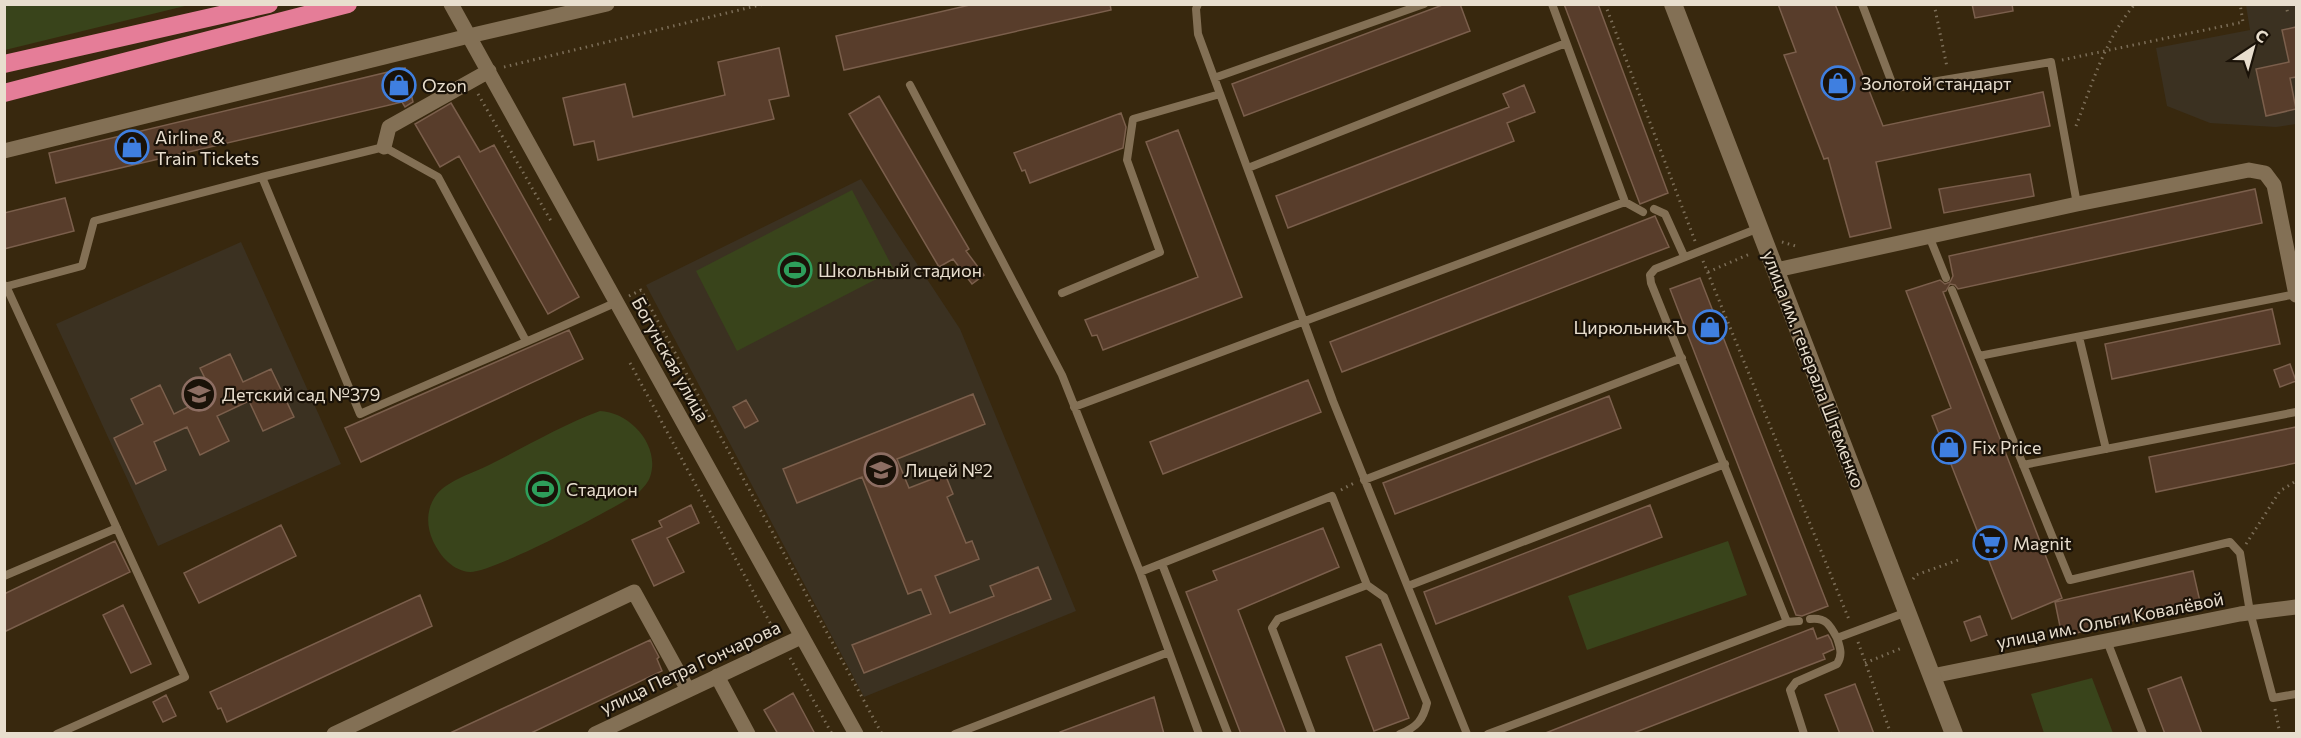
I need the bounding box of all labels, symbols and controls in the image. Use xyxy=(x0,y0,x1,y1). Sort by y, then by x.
north arrow xyxy=(2223,18,2283,78)
text: С xyxy=(2252,25,2272,46)
shop icon: Золотой стандарт xyxy=(1820,65,1856,101)
shop icon: Ozon xyxy=(381,67,417,103)
place label: Золотой стандарт xyxy=(1861,72,2012,94)
place label: Ozon xyxy=(422,74,467,96)
place label: Airline & Train Tickets xyxy=(155,126,259,169)
shop icon: Airline & Train Tickets xyxy=(114,129,150,165)
street label: улица им. генерала Штеменко xyxy=(1758,247,1870,491)
sports icon: Школьный стадион xyxy=(777,252,813,288)
place label: Школьный стадион xyxy=(818,259,982,281)
street label: Богунская улица xyxy=(628,293,714,425)
shop icon: ЦирюльникЪ xyxy=(1692,309,1728,345)
place label: ЦирюльникЪ xyxy=(1574,316,1687,338)
school or university icon: Детский сад №379 xyxy=(181,376,217,412)
place label: Детский сад №379 xyxy=(222,383,380,405)
shop icon: Fix Price xyxy=(1931,429,1967,465)
place label: Fix Price xyxy=(1972,436,2041,458)
school or university icon: Лицей №2 xyxy=(863,452,899,488)
place label: Лицей №2 xyxy=(904,459,993,481)
sports icon: Стадион xyxy=(525,471,561,507)
place label: Стадион xyxy=(566,478,638,500)
supermarket icon: Magnit xyxy=(1972,525,2008,561)
place label: Magnit xyxy=(2013,532,2072,554)
street label: улица им. Ольги Ковалёвой xyxy=(1995,587,2225,653)
street label: улица Петра Гончарова xyxy=(596,616,784,718)

